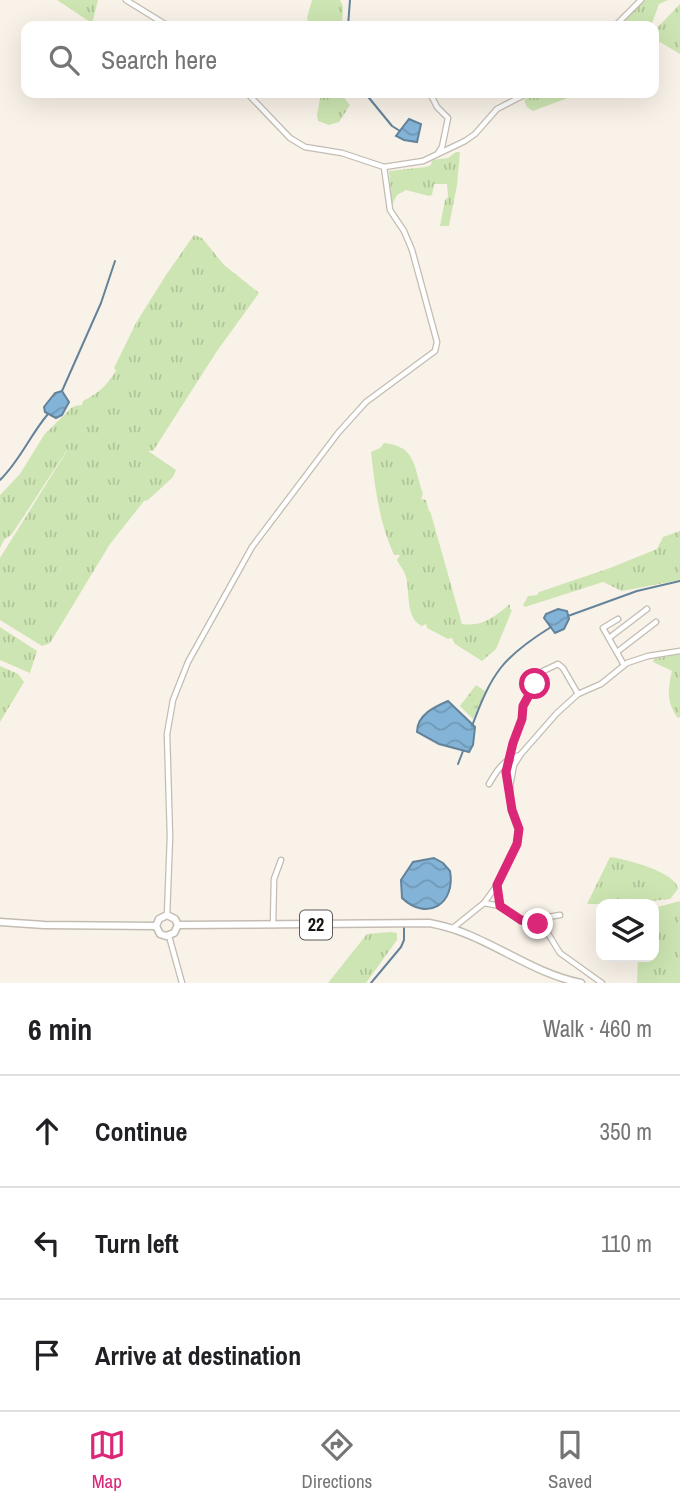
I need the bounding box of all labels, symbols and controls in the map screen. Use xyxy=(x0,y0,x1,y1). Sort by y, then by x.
search box xyxy=(21,21,659,98)
icon: search xyxy=(45,41,83,79)
text: Search here xyxy=(101,42,217,77)
route start xyxy=(519,668,550,699)
map controls xyxy=(596,899,659,962)
button: layers xyxy=(596,899,659,962)
route end xyxy=(522,908,553,939)
road number: 22 xyxy=(300,910,332,940)
text: 6 min xyxy=(28,1009,92,1049)
text: Walk · 460 m xyxy=(543,1013,652,1044)
icon: ahead xyxy=(28,1112,66,1150)
text: Continue xyxy=(95,1114,187,1149)
text: 350 m xyxy=(600,1116,652,1147)
icon: left xyxy=(28,1224,66,1262)
text: Turn left xyxy=(95,1226,179,1261)
text: 110 m xyxy=(601,1228,652,1259)
icon: arrive xyxy=(28,1336,66,1374)
text: Arrive at destination xyxy=(95,1338,301,1373)
tab: Map xyxy=(88,1426,126,1494)
tab: Directions xyxy=(301,1426,372,1494)
tab: Saved xyxy=(548,1426,592,1494)

